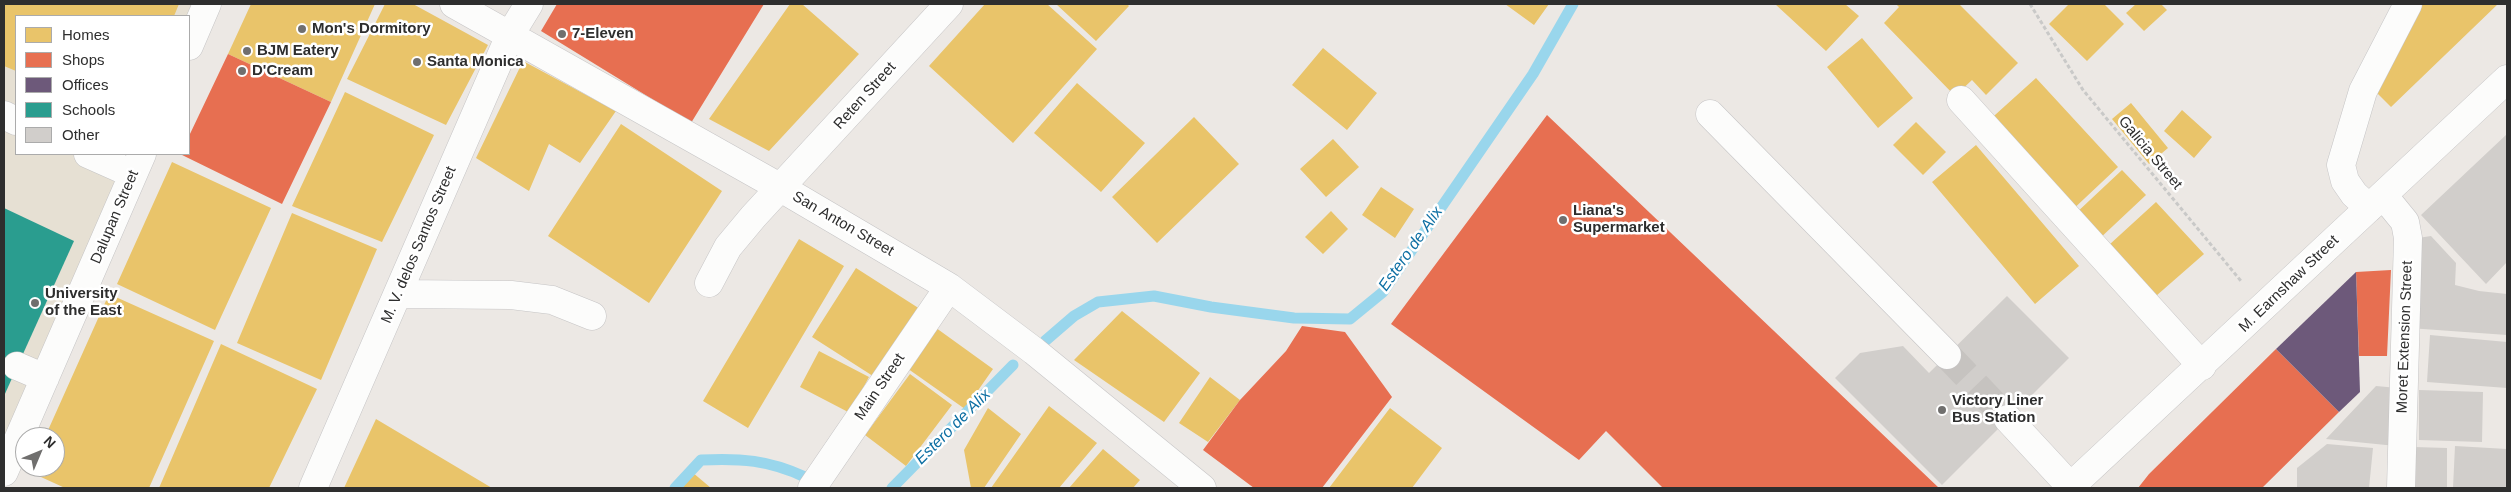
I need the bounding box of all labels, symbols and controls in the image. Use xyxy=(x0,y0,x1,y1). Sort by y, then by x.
legend xyxy=(15,15,190,155)
place label: Mon's Dormitory xyxy=(312,20,431,38)
marker: Mon's Dormitory xyxy=(296,23,308,35)
place label: 7-Eleven xyxy=(572,25,634,43)
text: Homes xyxy=(62,26,110,43)
marker: 7-Eleven xyxy=(556,28,568,40)
place label: BJM Eatery xyxy=(257,42,339,60)
marker: BJM Eatery xyxy=(241,45,253,57)
text: Shops xyxy=(62,51,105,68)
place label: Santa Monica xyxy=(427,53,524,71)
marker: Santa Monica xyxy=(411,56,423,68)
street label: Reten Street xyxy=(830,59,900,133)
place label: D'Cream xyxy=(252,62,313,80)
marker: D'Cream xyxy=(236,65,248,77)
text: Offices xyxy=(62,76,108,93)
text: Schools xyxy=(62,101,115,118)
street label: Galicia Street xyxy=(2114,113,2186,193)
text: Other xyxy=(62,126,100,143)
street label: M. V. delos Santos Street xyxy=(378,164,460,326)
street label: Dalupan Street xyxy=(87,167,143,267)
street label: San Anton Street xyxy=(789,188,897,260)
place label: Liana's Supermarket xyxy=(1573,202,1665,237)
water label: Estero de Alix xyxy=(1375,203,1447,295)
marker: Liana's Supermarket xyxy=(1557,214,1569,226)
street label: M. Earnshaw Street xyxy=(2235,232,2343,336)
street label: Moret Extension Street xyxy=(2393,260,2417,414)
place label: University of the East xyxy=(45,285,122,320)
marker: University of the East xyxy=(29,297,41,309)
street label: Main Street xyxy=(851,350,909,424)
water label: Estero de Alix xyxy=(911,385,995,469)
place label: Victory Liner Bus Station xyxy=(1952,392,2043,427)
marker: Victory Liner Bus Station xyxy=(1936,404,1948,416)
north arrow xyxy=(15,427,65,477)
text: N xyxy=(41,433,59,451)

